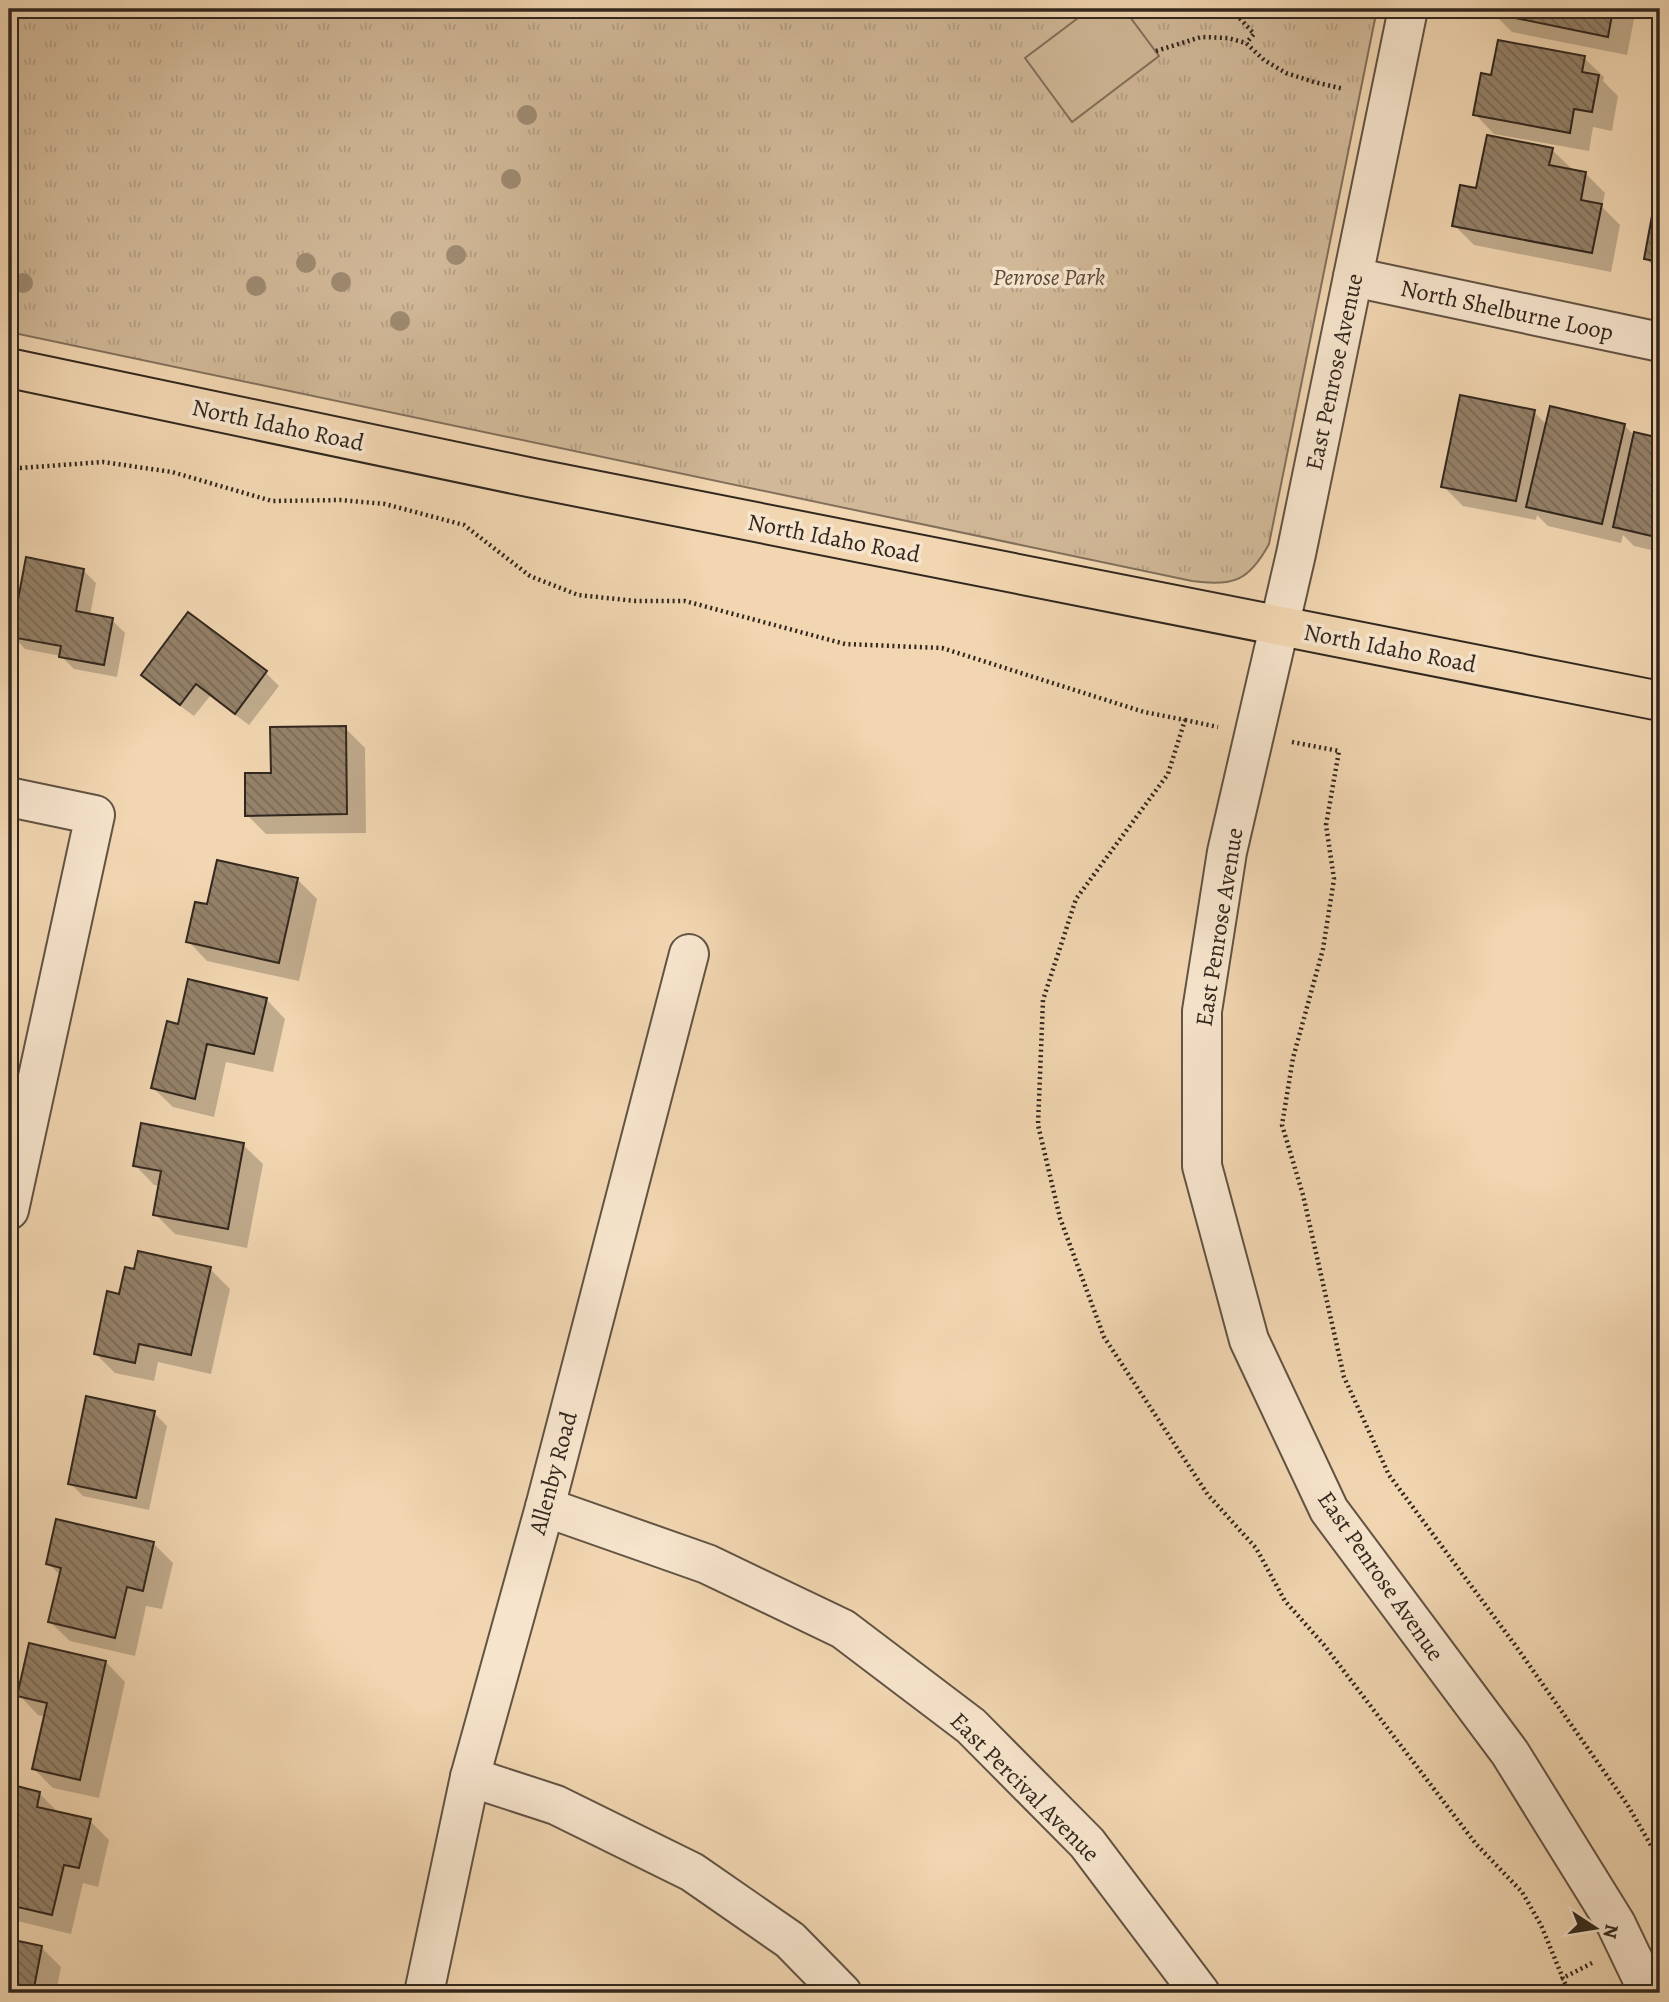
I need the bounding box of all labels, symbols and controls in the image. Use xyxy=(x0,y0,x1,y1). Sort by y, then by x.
park label: Penrose Park xyxy=(993,261,1106,293)
street label: East Penrose Avenue xyxy=(1297,270,1371,474)
street label: North Shelburne Loop xyxy=(1397,272,1617,348)
street label: North Idaho Road xyxy=(189,391,367,459)
street label: North Idaho Road xyxy=(745,506,923,570)
street label: North Idaho Road xyxy=(1301,616,1479,680)
street label: East Penrose Avenue xyxy=(1187,825,1251,1029)
street label: Allenby Road xyxy=(521,1408,585,1539)
street label: East Penrose Avenue xyxy=(1310,1485,1452,1667)
street label: East Percival Avenue xyxy=(943,1705,1107,1869)
north arrow xyxy=(1560,1894,1630,1964)
text: N xyxy=(1596,1922,1625,1941)

